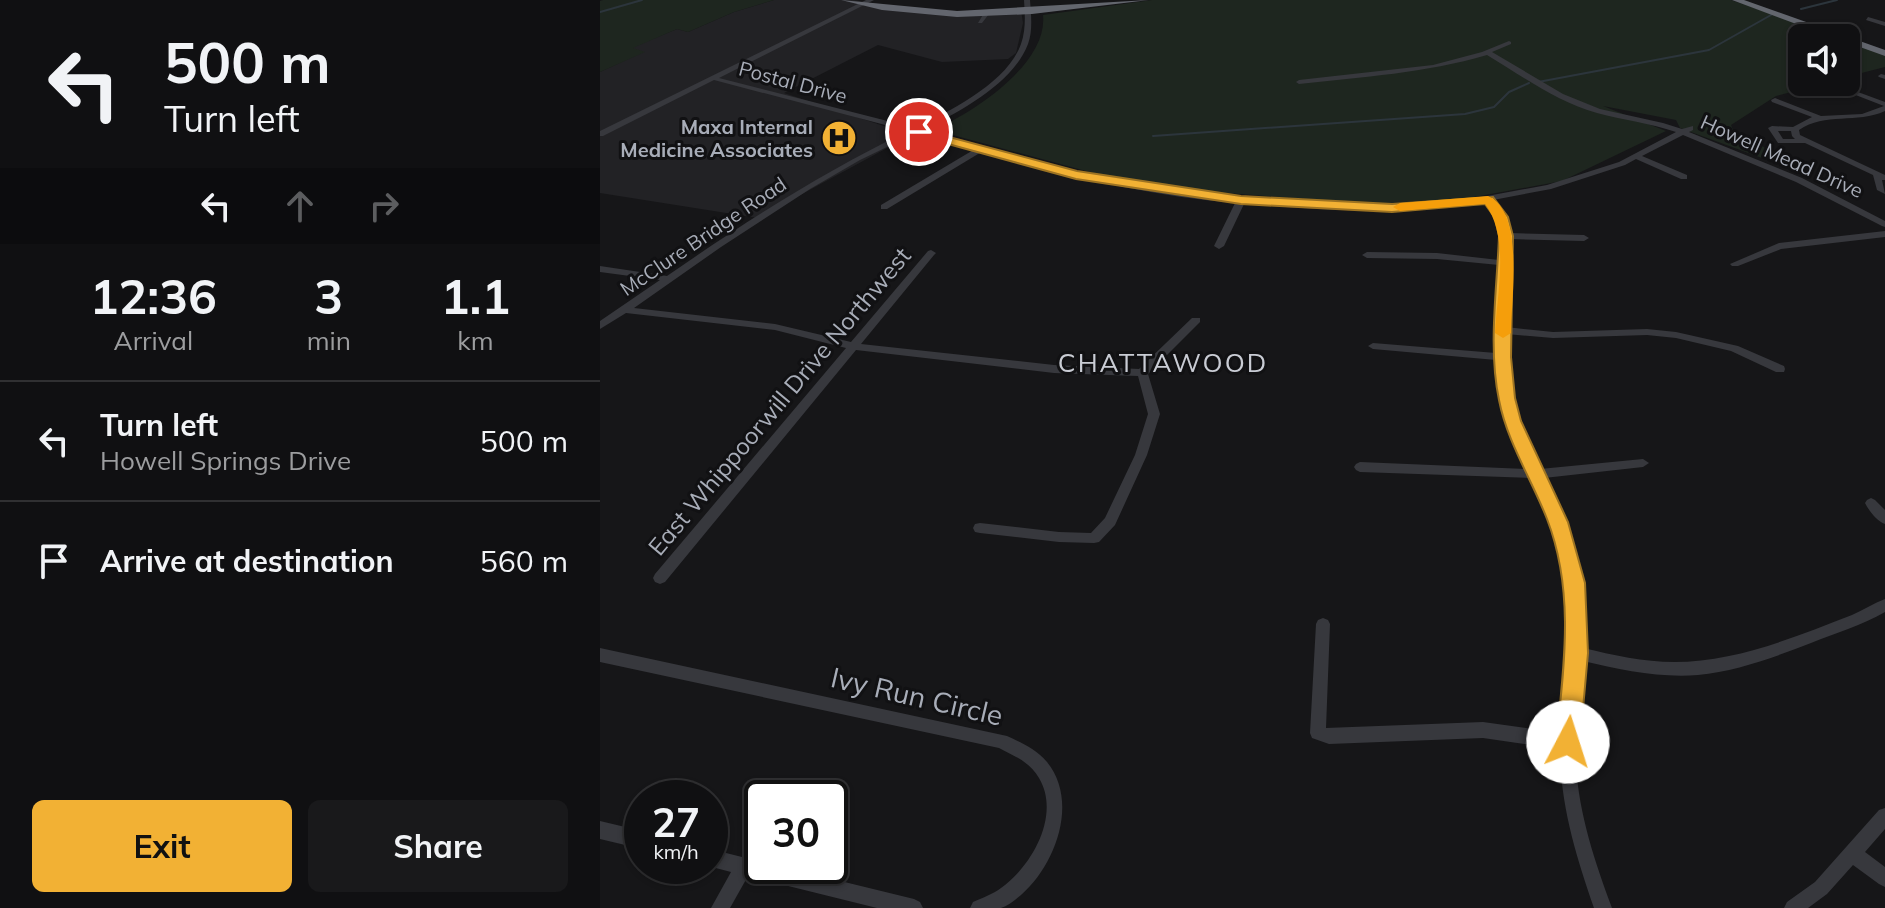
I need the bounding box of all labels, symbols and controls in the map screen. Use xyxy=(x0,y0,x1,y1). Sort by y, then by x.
map controls xyxy=(1788,24,1860,96)
button: sound xyxy=(1788,24,1860,96)
text: 500 m xyxy=(164,27,331,97)
icon: left xyxy=(32,32,136,136)
street label: Postal Drive xyxy=(736,56,850,108)
text: Turn left xyxy=(164,96,300,141)
pin xyxy=(885,98,953,166)
street label: Howell Mead Drive xyxy=(1697,109,1867,203)
icon: arrive xyxy=(897,110,941,154)
place label: Maxa Internal Medicine Associates xyxy=(620,114,813,162)
hospital icon: Maxa Internal Medicine Associates xyxy=(820,119,858,157)
street label: McClure Bridge Road xyxy=(615,171,791,301)
icon: left xyxy=(194,184,238,228)
icon: ahead xyxy=(278,184,322,228)
icon: right xyxy=(362,184,406,228)
street label: East Whippoorwill Drive Northwest xyxy=(641,241,917,561)
text: 12:36 xyxy=(90,266,217,326)
text: 3 xyxy=(314,266,343,326)
text: 1.1 xyxy=(441,266,510,326)
text: Arrival xyxy=(114,324,193,357)
text: min xyxy=(307,324,351,357)
text: km xyxy=(457,324,494,357)
district label: CHATTAWOOD xyxy=(1058,346,1268,379)
text: Turn left xyxy=(100,406,218,444)
icon: left xyxy=(32,419,76,463)
text: 500 m xyxy=(480,422,568,460)
text: Howell Springs Drive xyxy=(100,444,351,477)
icon: arrive xyxy=(32,539,76,583)
text: Arrive at destination xyxy=(100,542,394,580)
text: 560 m xyxy=(480,542,568,580)
street label: Ivy Run Circle xyxy=(828,659,1006,733)
position arrow xyxy=(1526,700,1610,784)
speed limit sign: 30 xyxy=(744,780,848,884)
text: 27 xyxy=(652,797,700,847)
button: Exit xyxy=(32,800,292,892)
button: Share xyxy=(308,800,568,892)
text: km/h xyxy=(653,839,699,864)

